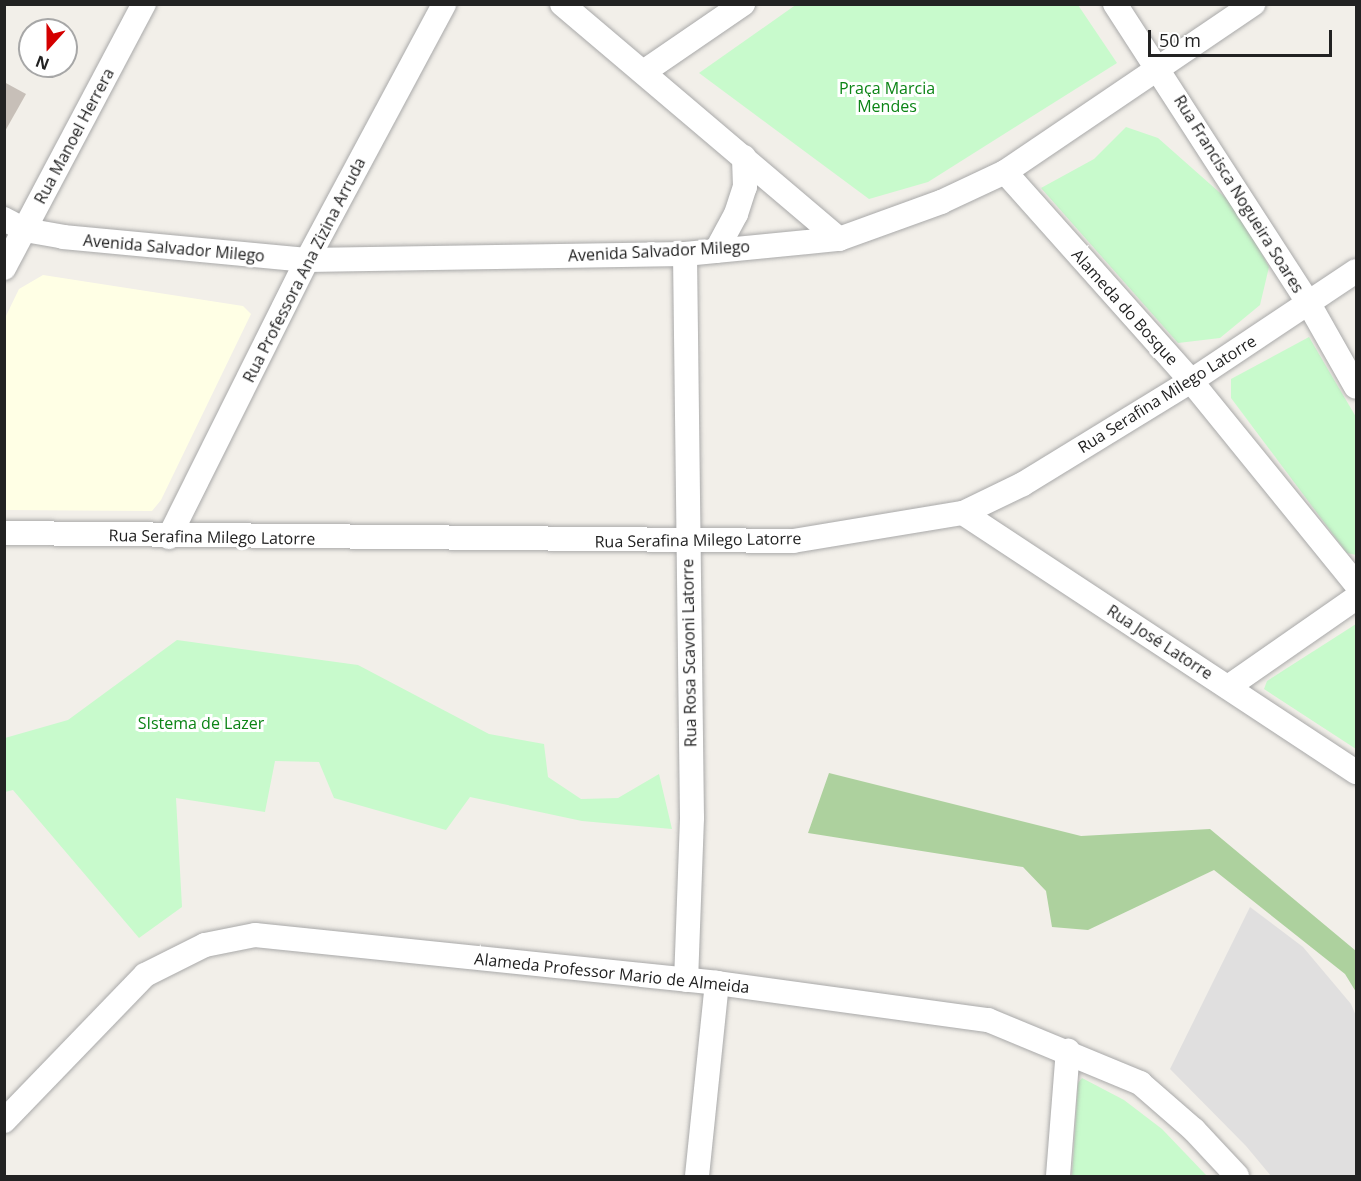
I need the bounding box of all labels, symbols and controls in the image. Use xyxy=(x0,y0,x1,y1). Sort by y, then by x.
north arrow xyxy=(18,18,78,78)
scale bar xyxy=(1151,18,1336,56)
text: 50 m xyxy=(1159,28,1201,52)
text: N xyxy=(32,50,52,76)
street label: Rua Manoel Herrera xyxy=(30,65,118,207)
park label: Praça Marcia Mendes xyxy=(839,78,935,116)
street label: Rua Francisca Nogueira Soares xyxy=(1170,92,1308,296)
street label: Rua Professora Ana Zizina Arruda xyxy=(239,154,369,386)
street label: Avenida Salvador Milego xyxy=(82,230,266,266)
street label: Avenida Salvador Milego xyxy=(568,237,750,265)
street label: Alameda do Bosque xyxy=(1068,245,1182,369)
street label: Rua Serafina Milego Latorre xyxy=(1074,331,1260,457)
street label: Rua Serafina Milego Latorre xyxy=(108,526,316,548)
street label: Rua Serafina Milego Latorre xyxy=(594,529,802,551)
street label: Rua Rosa Scavoni Latorre xyxy=(678,559,700,747)
street label: Rua José Latorre xyxy=(1104,601,1216,683)
park label: SIstema de Lazer xyxy=(138,713,264,733)
street label: Alameda Professor Mario de Almeida xyxy=(473,949,751,997)

